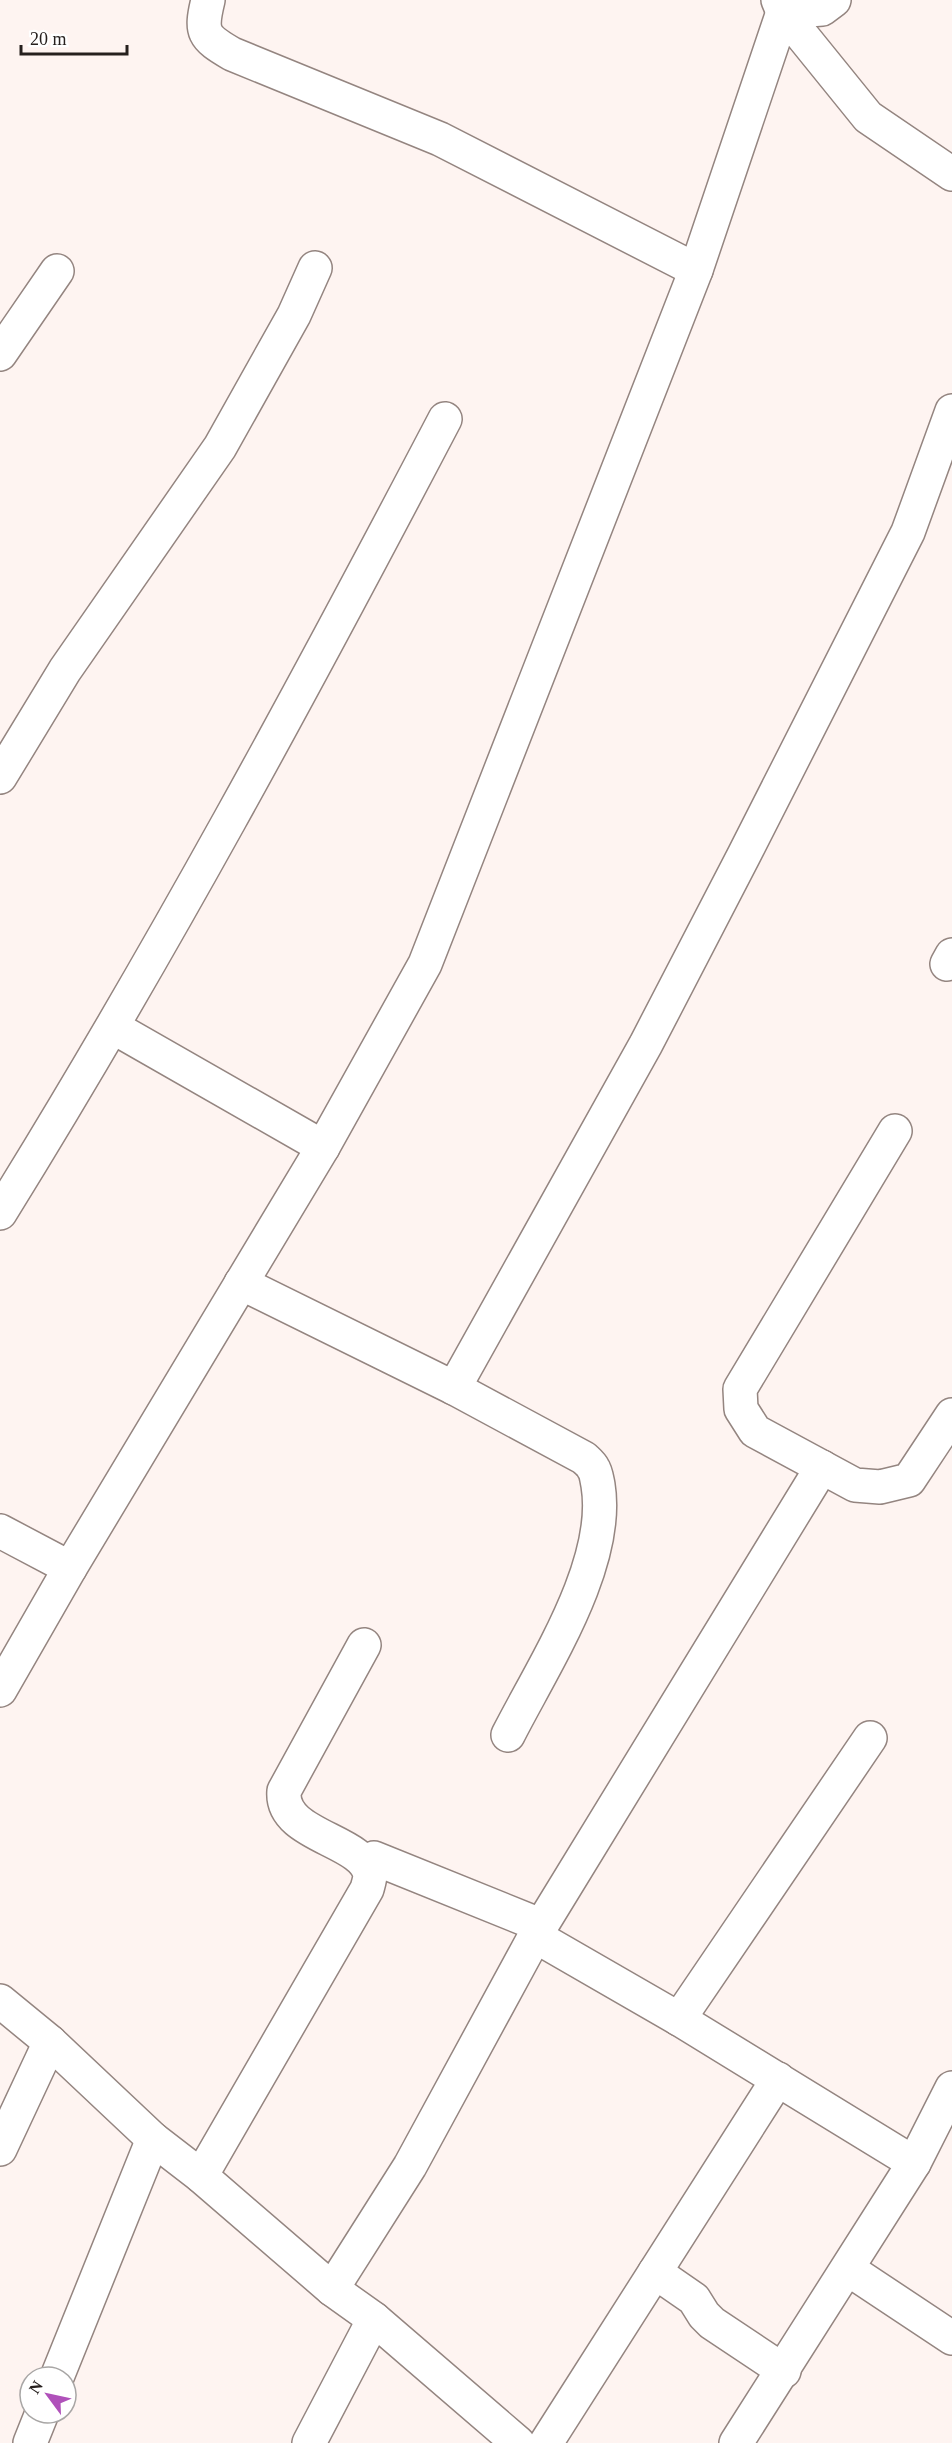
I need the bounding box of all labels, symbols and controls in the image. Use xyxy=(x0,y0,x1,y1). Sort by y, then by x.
scale bar xyxy=(21,18,128,56)
text: 20 m xyxy=(30,29,67,49)
north arrow xyxy=(18,2365,78,2425)
text: N xyxy=(26,2377,46,2397)

